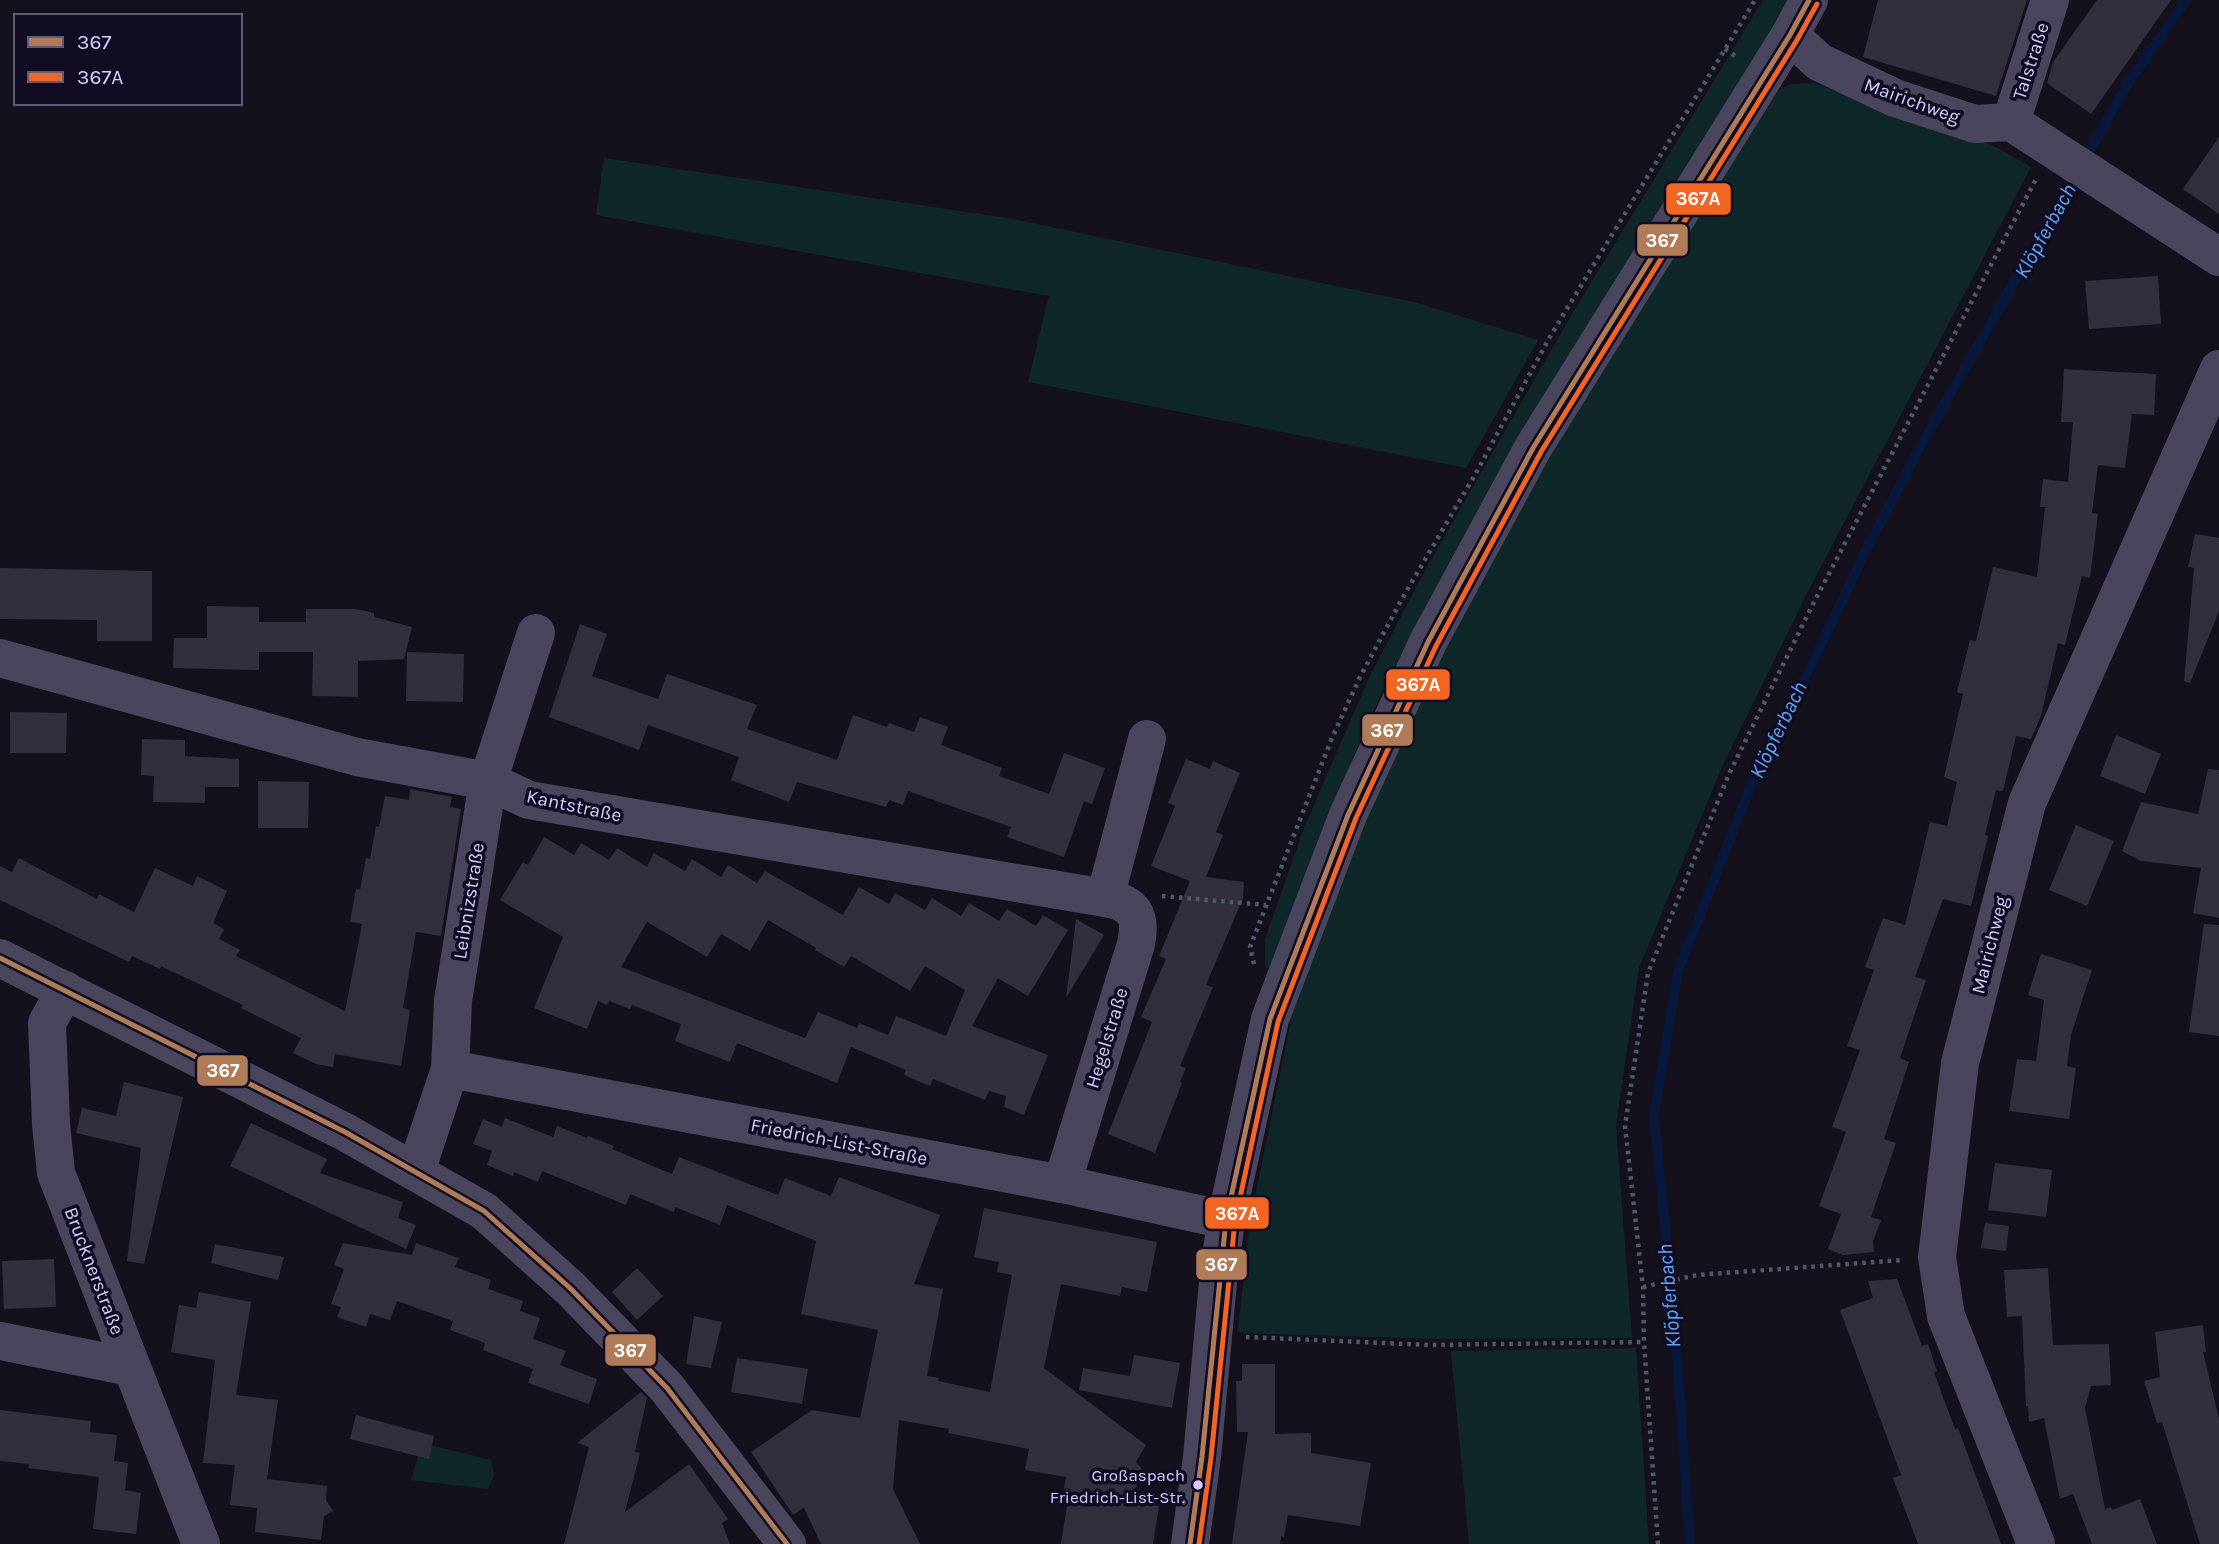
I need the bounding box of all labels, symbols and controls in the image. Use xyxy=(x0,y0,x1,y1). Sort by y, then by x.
legend xyxy=(14,14,242,105)
street label: Talstraße xyxy=(2008,20,2054,102)
text: 367 xyxy=(77,30,111,54)
text: 367A xyxy=(77,65,123,89)
street label: Mairichweg xyxy=(1861,74,1963,129)
water label: Klöpferbach xyxy=(2009,179,2081,283)
line badge: 367A xyxy=(1665,182,1732,216)
text: 367A xyxy=(1676,188,1720,210)
line badge: 367 xyxy=(1636,223,1689,257)
text: 367 xyxy=(1646,230,1679,252)
line badge: 367A xyxy=(1385,668,1451,701)
text: 367A xyxy=(1396,674,1440,696)
water label: Klöpferbach xyxy=(1744,678,1812,782)
line badge: 367 xyxy=(1361,713,1414,747)
text: 367 xyxy=(1371,720,1404,742)
street label: Kantstraße xyxy=(525,785,623,827)
street label: Leibnizstraße xyxy=(449,841,489,961)
street label: Mairichweg xyxy=(1967,893,2013,996)
street label: Hegelstraße xyxy=(1081,985,1133,1091)
line badge: 367 xyxy=(196,1054,249,1087)
text: 367 xyxy=(207,1060,240,1082)
street label: Friedrich-List-Straße xyxy=(749,1114,929,1170)
line badge: 367A xyxy=(1204,1196,1270,1230)
text: 367A xyxy=(1215,1203,1259,1225)
street label: Brucknerstraße xyxy=(60,1204,128,1338)
water label: Klöpferbach xyxy=(1652,1243,1686,1349)
line badge: 367 xyxy=(1195,1248,1248,1281)
text: 367 xyxy=(1205,1254,1238,1276)
line badge: 367 xyxy=(604,1333,657,1367)
text: 367 xyxy=(614,1340,647,1362)
place label: Großaspach Friedrich-List-Str. xyxy=(1050,1465,1185,1507)
marker: Großaspach Friedrich-List-Str. xyxy=(1191,1478,1205,1492)

